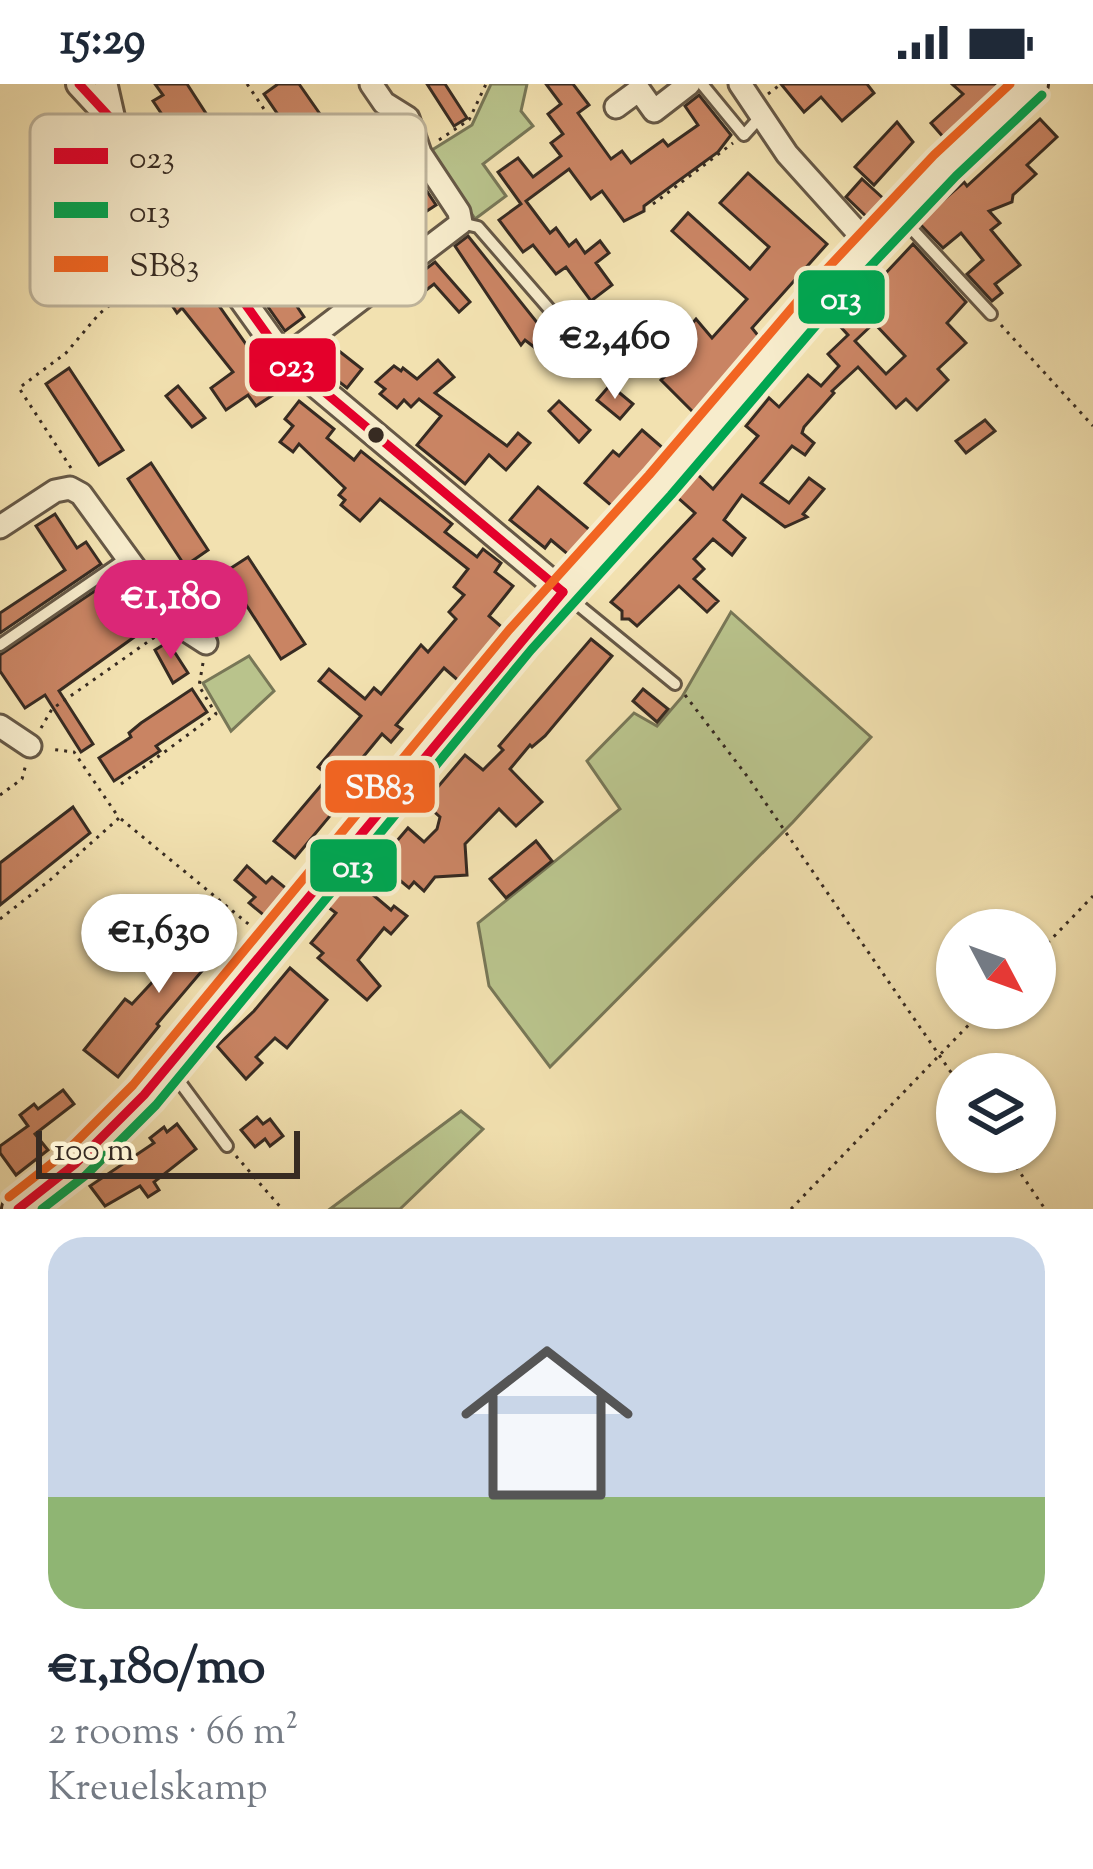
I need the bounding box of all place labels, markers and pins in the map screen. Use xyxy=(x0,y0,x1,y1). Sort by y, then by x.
pin: €2,460 xyxy=(517,300,713,402)
unlabelled marker xyxy=(365,424,387,446)
pin: €1,180 xyxy=(73,560,269,662)
pin: €1,630 xyxy=(61,894,257,996)

